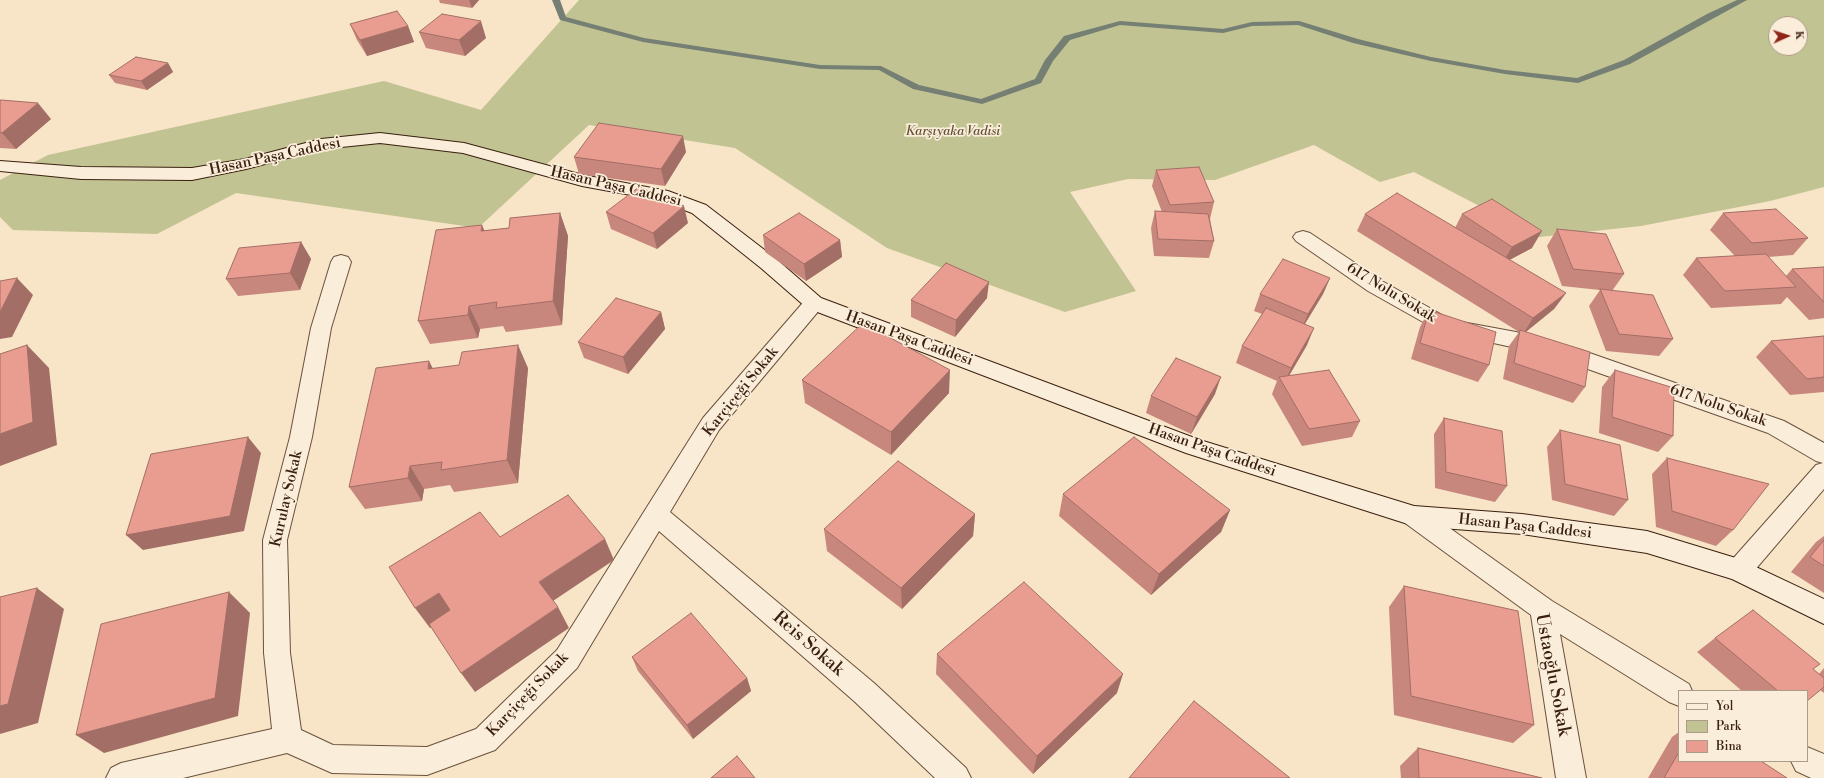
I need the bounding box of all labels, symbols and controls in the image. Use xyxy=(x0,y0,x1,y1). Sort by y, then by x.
north arrow xyxy=(1768,16,1808,56)
text: K xyxy=(1792,31,1806,40)
park label: Karşıyaka Vadisi xyxy=(906,124,1000,140)
street label: Hasan Paşa Caddesi xyxy=(208,134,342,180)
street label: Hasan Paşa Caddesi xyxy=(549,163,683,211)
street label: 617 Nolu Sokak xyxy=(1343,259,1439,327)
street label: Hasan Paşa Caddesi xyxy=(843,308,975,370)
street label: Karçiçeği Sokak xyxy=(699,344,783,440)
street label: 617 Nolu Sokak xyxy=(1667,381,1769,431)
street label: Hasan Paşa Caddesi xyxy=(1146,421,1278,481)
street label: Kurulay Sokak xyxy=(267,449,307,549)
street label: Hasan Paşa Caddesi xyxy=(1457,511,1593,543)
street label: Reis Sokak xyxy=(768,607,848,681)
street label: Ustaoğlu Sokak xyxy=(1530,612,1574,738)
street label: Karçiçeği Sokak xyxy=(483,649,573,741)
legend xyxy=(1678,690,1808,762)
text: Yol xyxy=(1716,699,1733,714)
text: Park xyxy=(1716,719,1741,734)
text: Bina xyxy=(1716,739,1742,754)

